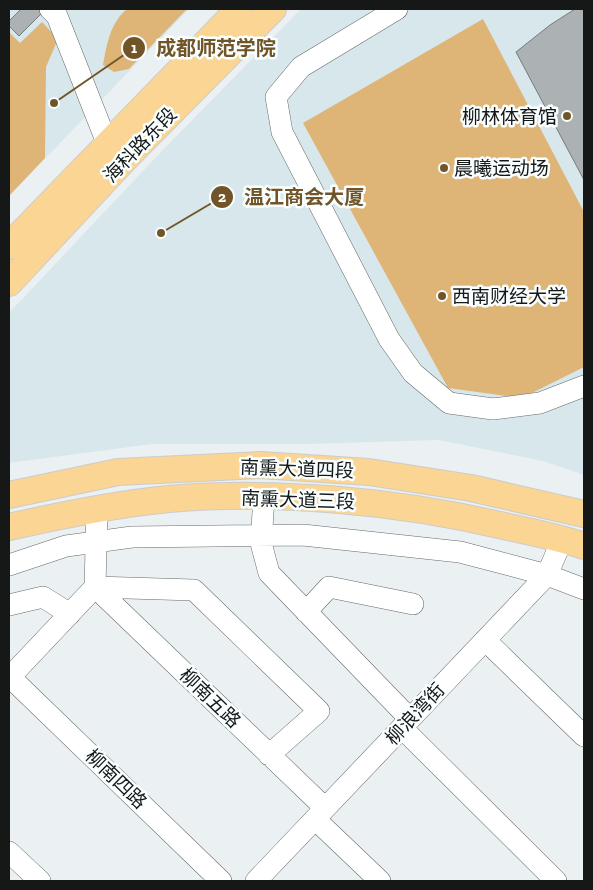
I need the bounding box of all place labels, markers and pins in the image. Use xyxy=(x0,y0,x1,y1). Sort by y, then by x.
callout: 成都师范学院 xyxy=(121,30,286,65)
place label: 柳林体育馆 xyxy=(462,105,557,128)
marker: 柳林体育馆 xyxy=(561,110,573,122)
place label: 晨曦运动场 xyxy=(454,157,549,180)
marker: 晨曦运动场 xyxy=(438,162,450,174)
callout: 温江商会大厦 xyxy=(209,180,374,215)
place label: 西南财经大学 xyxy=(452,285,566,308)
marker: 西南财经大学 xyxy=(436,290,448,302)

